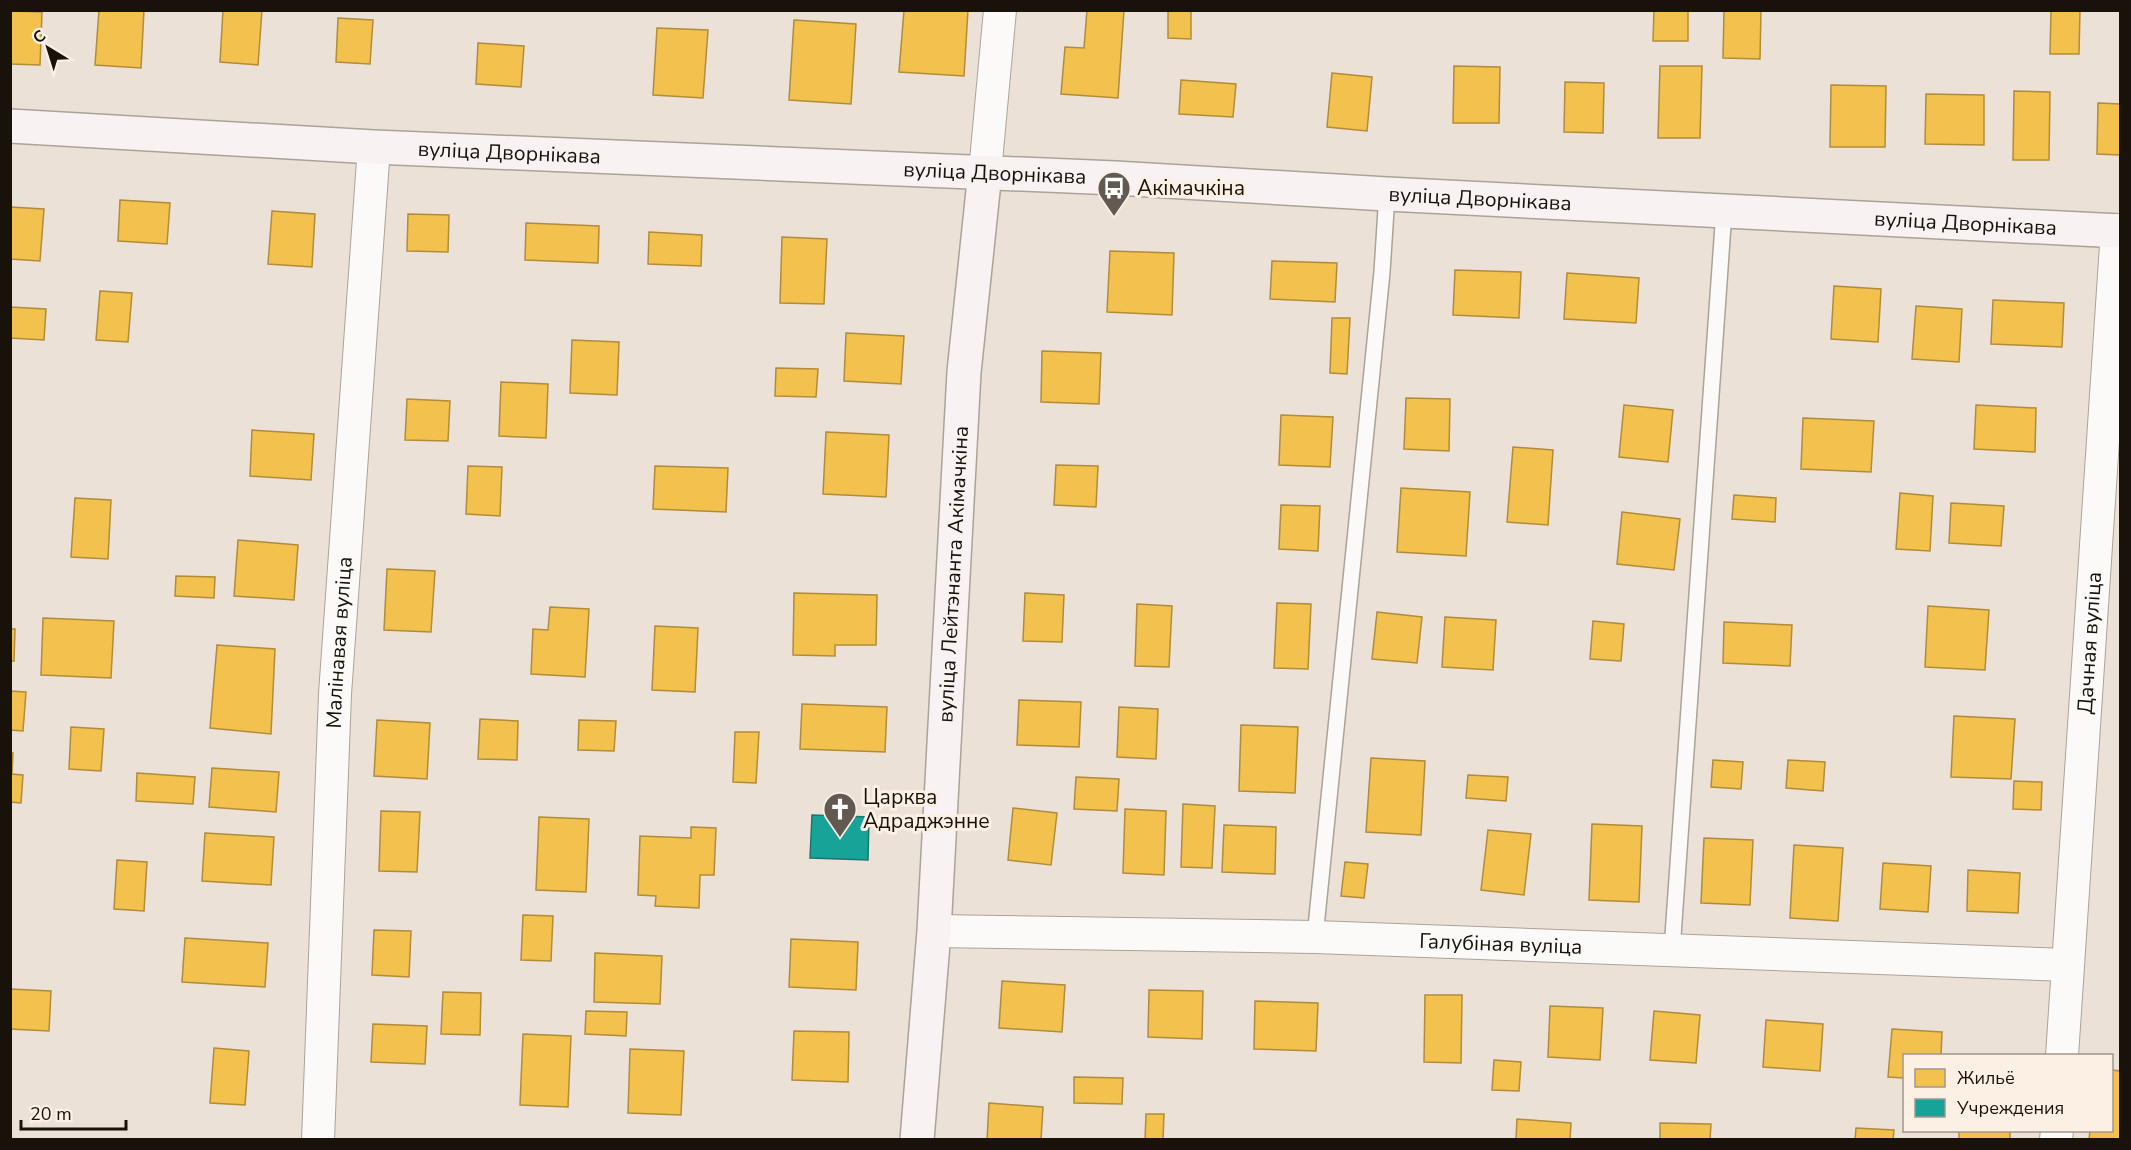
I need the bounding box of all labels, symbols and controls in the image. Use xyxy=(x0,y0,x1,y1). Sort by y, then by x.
north arrow xyxy=(18,18,78,78)
text: С xyxy=(28,25,51,49)
street label: вуліца Дворнікава xyxy=(417,135,601,170)
street label: вуліца Дворнікава xyxy=(903,155,1087,191)
bus stop icon: Акімачкіна xyxy=(1096,170,1132,217)
place label: Акімачкіна xyxy=(1137,174,1245,202)
street label: вуліца Дворнікава xyxy=(1388,180,1572,217)
street label: вуліца Дворнікава xyxy=(1873,205,2058,242)
street label: вуліца Лейтэнанта Акімачкіна xyxy=(931,425,975,723)
street label: Малінавая вуліца xyxy=(320,555,359,729)
street label: Дачная вуліца xyxy=(2071,571,2108,715)
place label: Царква Адраджэнне xyxy=(863,783,990,835)
church icon: Царква Адраджэнне xyxy=(822,791,858,838)
street label: Галубіная вуліца xyxy=(1419,927,1583,961)
legend xyxy=(1903,1054,2113,1132)
text: Жильё xyxy=(1957,1066,2015,1090)
scale bar xyxy=(21,1093,126,1131)
text: Учреждения xyxy=(1956,1096,2064,1120)
text: 20 m xyxy=(30,1102,72,1126)

